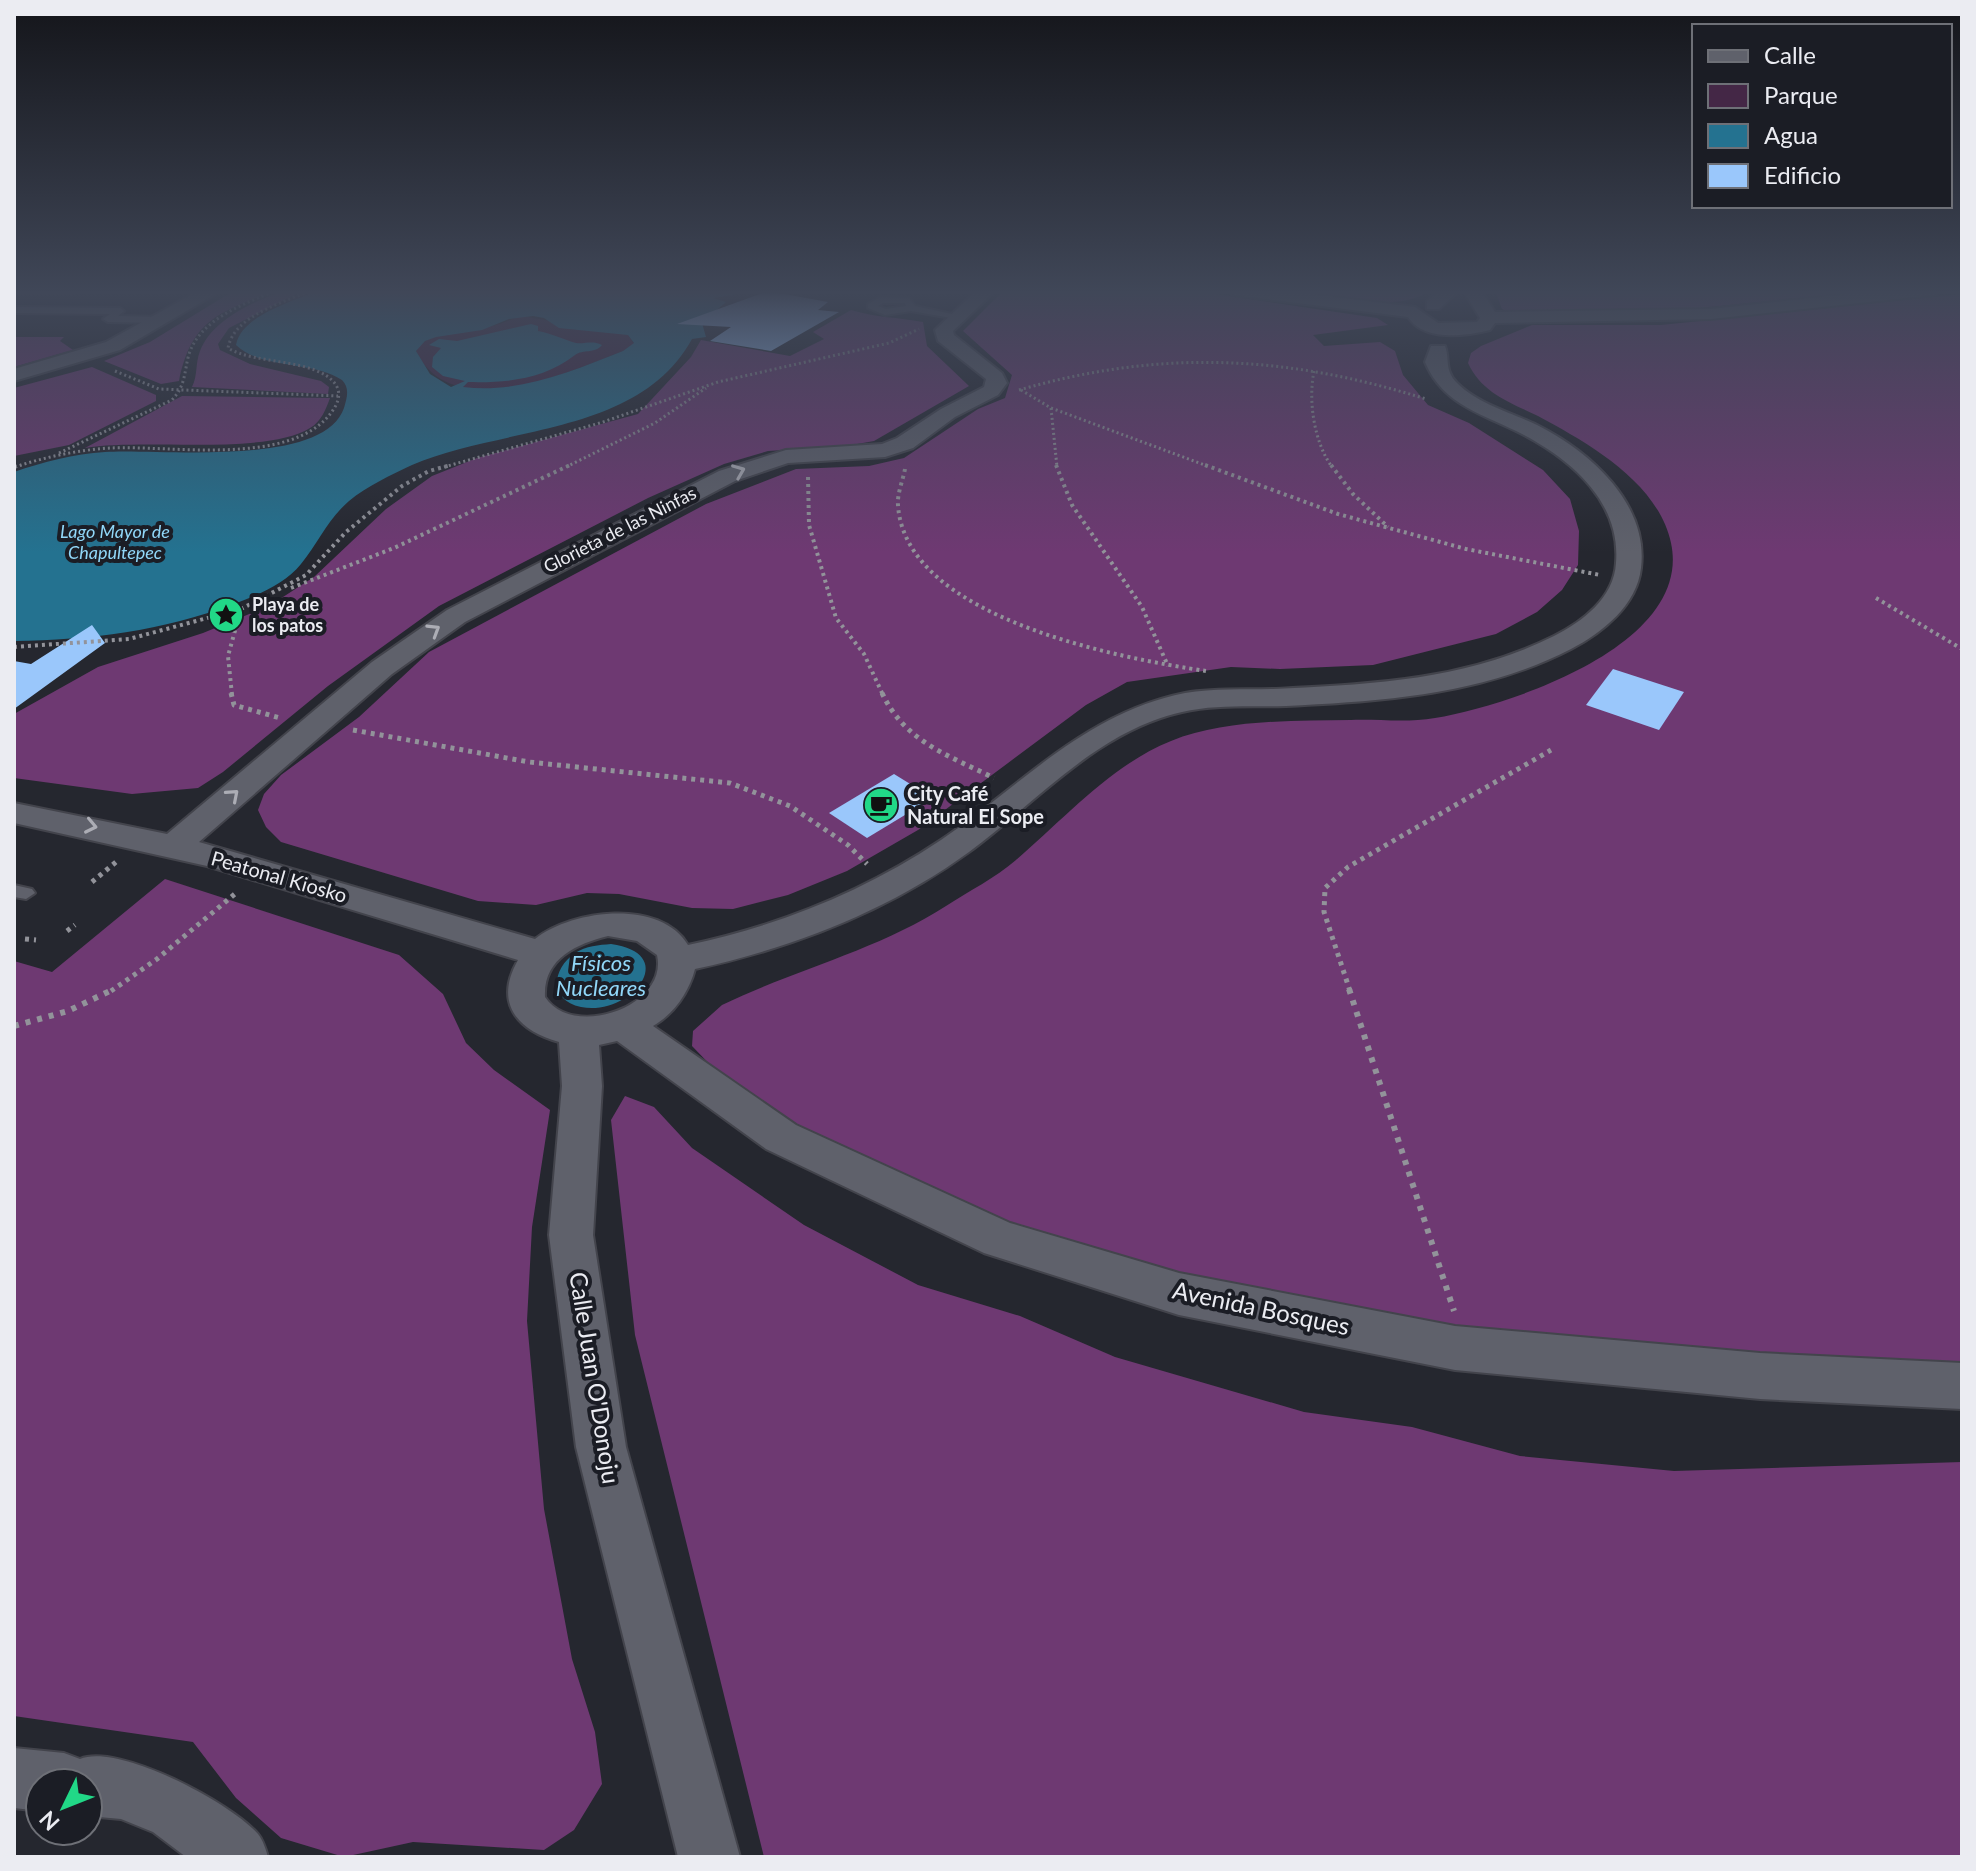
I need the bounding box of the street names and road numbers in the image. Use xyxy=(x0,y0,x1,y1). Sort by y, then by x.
street label: Glorieta de las Ninfas xyxy=(539,481,700,577)
street label: Peatonal Kiosko xyxy=(209,845,350,907)
street label: Calle Juan O'Donoju xyxy=(564,1270,627,1486)
street label: Avenida Bosques xyxy=(1170,1275,1352,1340)

